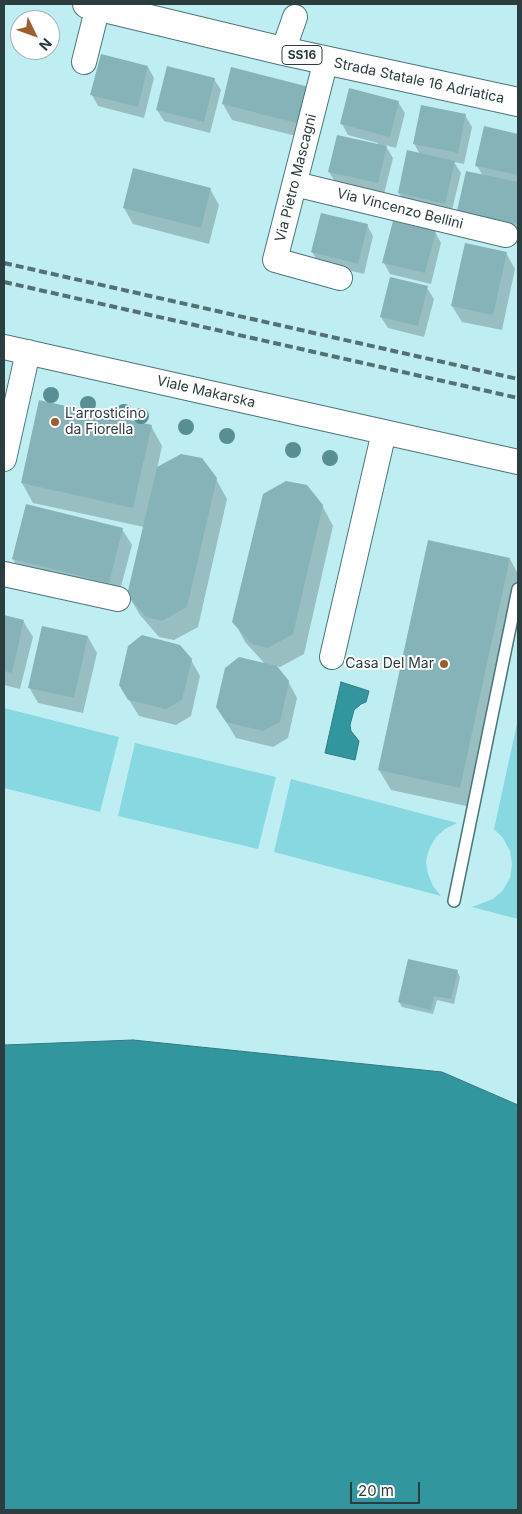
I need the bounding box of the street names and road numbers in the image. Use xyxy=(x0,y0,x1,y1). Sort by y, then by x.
road number: SS16 xyxy=(282,46,322,64)
street label: Strada Statale 16 Adriatica xyxy=(332,55,506,107)
street label: Via Pietro Mascagni xyxy=(272,112,320,244)
street label: Via Vincenzo Bellini xyxy=(335,185,465,233)
street label: Viale Makarska xyxy=(155,372,257,412)

